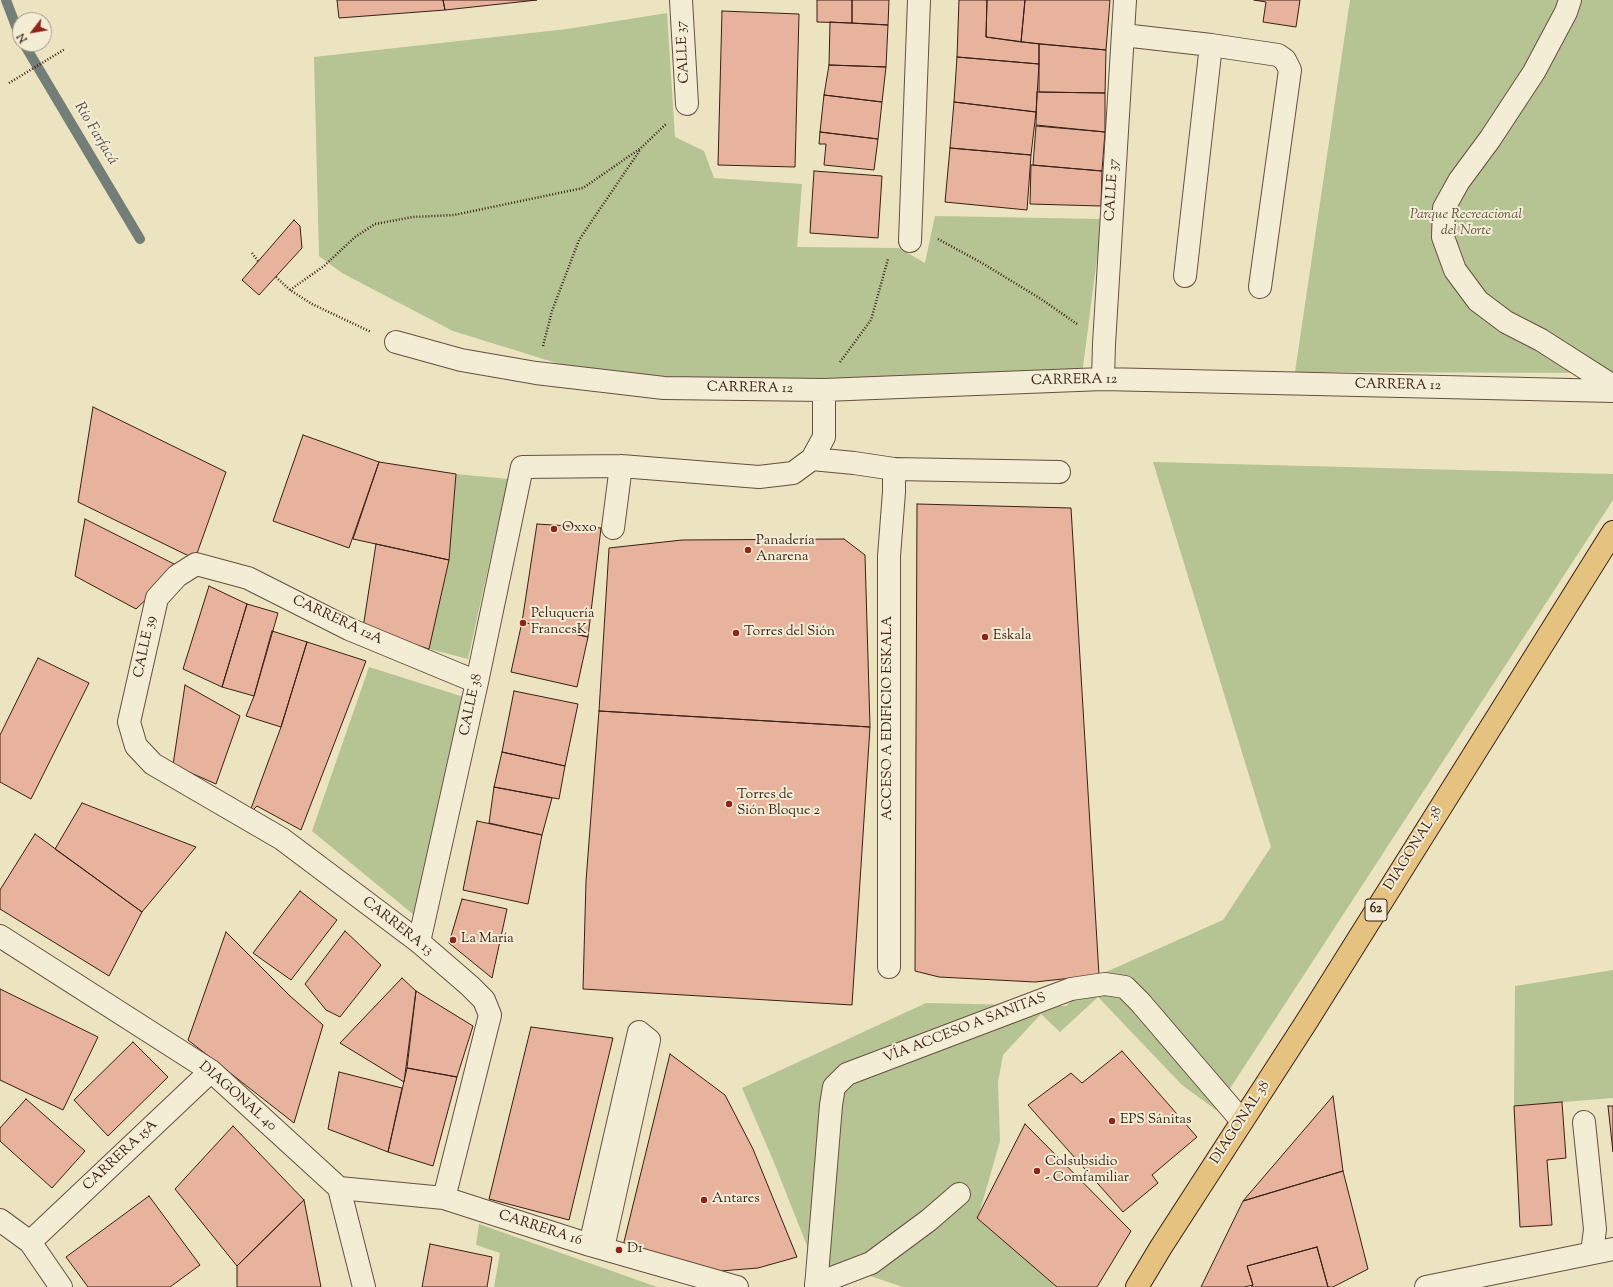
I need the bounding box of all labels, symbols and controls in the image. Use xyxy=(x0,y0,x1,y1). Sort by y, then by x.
north arrow xyxy=(12,12,52,52)
street label: CALLE 37 xyxy=(674,20,694,84)
text: N xyxy=(13,30,32,46)
water label: Río Farfacá xyxy=(69,99,121,169)
street label: CALLE 37 xyxy=(1102,158,1124,222)
park label: Parque Recreacional del Norte xyxy=(1410,208,1522,240)
street label: CARRERA 12 xyxy=(1031,372,1117,390)
street label: CARRERA 12 xyxy=(1355,377,1441,395)
street label: CARRERA 12 xyxy=(707,380,793,398)
place label: Oxxo xyxy=(562,521,597,537)
marker: Oxxo xyxy=(549,524,559,534)
place label: Panadería Anarena xyxy=(756,534,815,566)
marker: Panadería Anarena xyxy=(743,545,753,555)
street label: CARRERA 12A xyxy=(289,593,385,649)
place label: Peluquería FrancesK xyxy=(531,607,595,640)
street label: CALLE 39 xyxy=(131,615,161,679)
street label: ACCESO A EDIFICIO ESKALA xyxy=(881,616,897,820)
marker: Peluquería FrancesK xyxy=(518,618,528,628)
place label: Torres del Sión xyxy=(744,625,835,641)
marker: Torres del Sión xyxy=(731,628,741,638)
place label: Eskala xyxy=(993,629,1031,645)
marker: Eskala xyxy=(980,632,990,642)
street label: CALLE 38 xyxy=(457,672,487,738)
place label: Torres de Sión Bloque 2 xyxy=(737,788,820,820)
marker: Torres de Sión Bloque 2 xyxy=(724,799,734,809)
street label: DIAGONAL 38 xyxy=(1381,804,1447,894)
street label: CARRERA 13 xyxy=(358,894,436,960)
road number: 62 xyxy=(1365,899,1387,921)
place label: La María xyxy=(461,932,514,948)
marker: La María xyxy=(448,935,458,945)
street label: VÍA ACCESO A SANITAS xyxy=(881,990,1049,1068)
street label: DIAGONAL 40 xyxy=(195,1059,279,1135)
street label: DIAGONAL 38 xyxy=(1208,1078,1274,1168)
place label: EPS Sánitas xyxy=(1120,1113,1191,1129)
marker: EPS Sánitas xyxy=(1107,1116,1117,1126)
street label: CARRERA 15A xyxy=(80,1117,162,1195)
place label: Colsubsidio - Comfamiliar xyxy=(1045,1155,1129,1188)
marker: Colsubsidio - Comfamiliar xyxy=(1032,1166,1042,1176)
place label: Antares xyxy=(712,1192,760,1208)
marker: Antares xyxy=(699,1195,709,1205)
street label: CARRERA 16 xyxy=(496,1208,584,1250)
place label: D1 xyxy=(627,1242,643,1258)
marker: D1 xyxy=(614,1245,624,1255)

